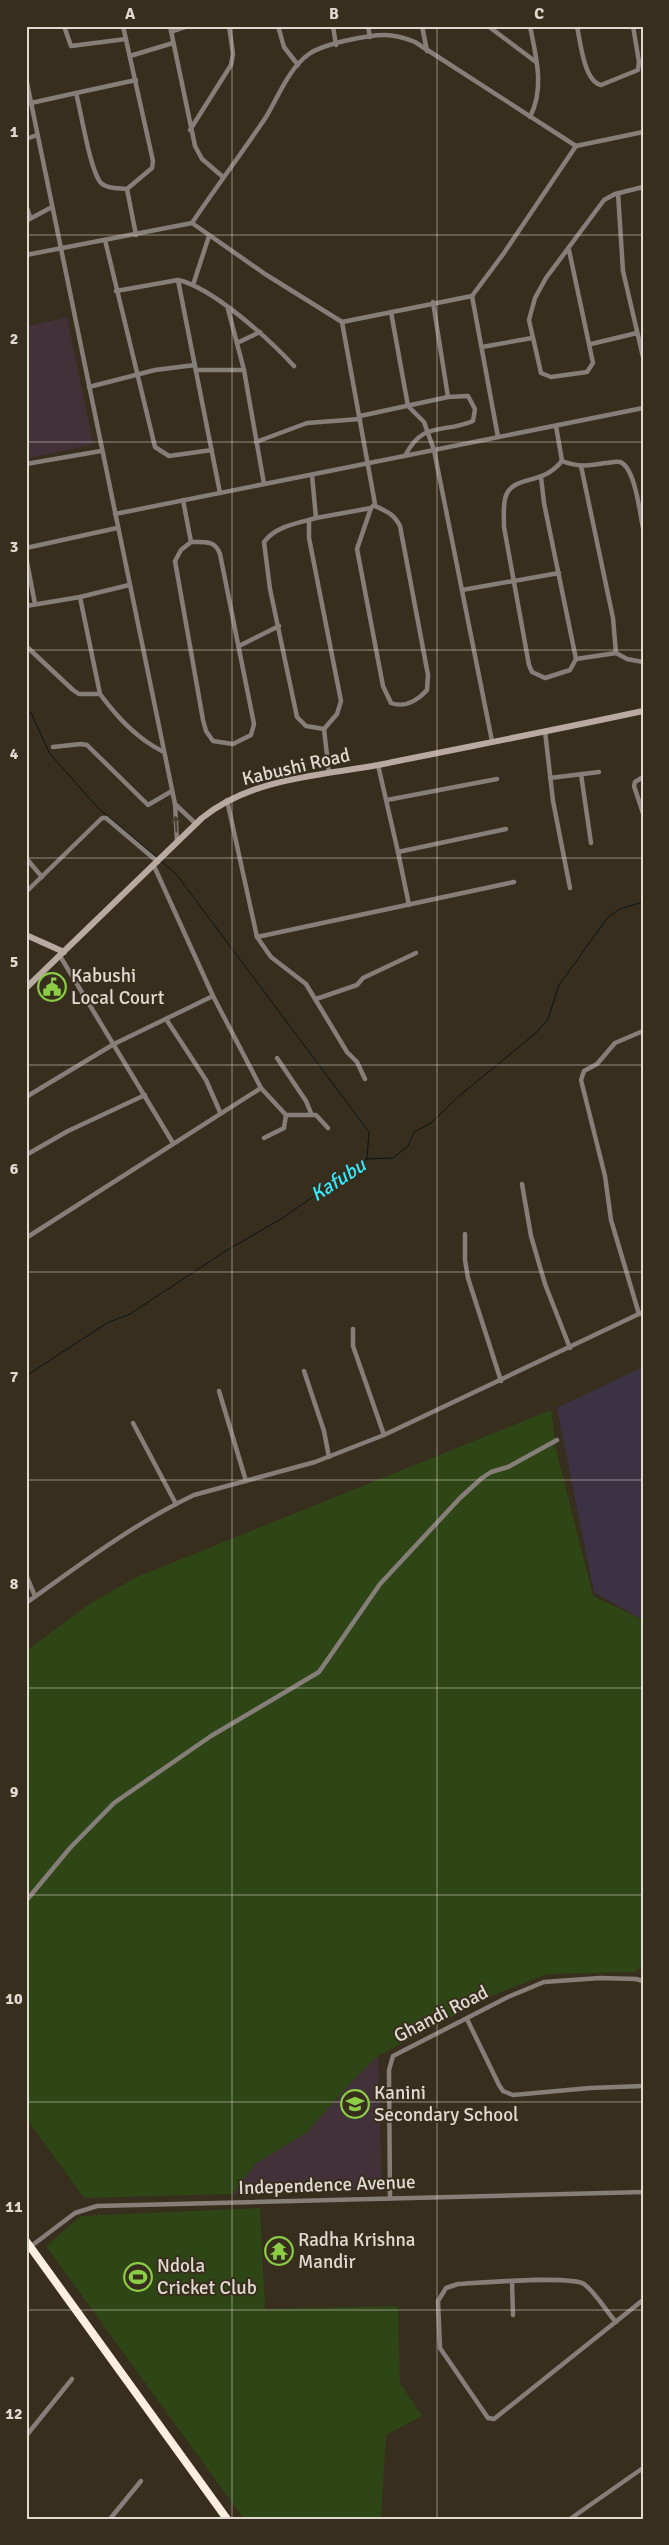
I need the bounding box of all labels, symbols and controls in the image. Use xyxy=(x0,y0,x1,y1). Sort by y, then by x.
text: A xyxy=(125,4,136,24)
text: B xyxy=(329,4,339,24)
text: C xyxy=(534,4,544,24)
text: 1 xyxy=(10,122,19,142)
text: 2 xyxy=(10,329,18,349)
text: 3 xyxy=(10,537,18,557)
street label: Kabushi Road xyxy=(240,743,352,791)
text: 4 xyxy=(10,744,19,764)
one-way arrow xyxy=(171,816,180,832)
text: 5 xyxy=(10,952,18,972)
place label: Kabushi Local Court xyxy=(71,964,165,1010)
public building icon: Kabushi Local Court xyxy=(37,972,67,1002)
water label: Kafubu xyxy=(306,1152,371,1207)
text: 6 xyxy=(10,1159,19,1179)
text: 7 xyxy=(10,1367,19,1387)
text: 8 xyxy=(10,1574,19,1594)
text: 9 xyxy=(10,1782,19,1802)
street label: Ghandi Road xyxy=(390,1980,492,2048)
text: 10 xyxy=(5,1989,23,2009)
place label: Kanini Secondary School xyxy=(374,2081,519,2127)
school or university icon: Kanini Secondary School xyxy=(340,2089,370,2119)
street label: Independence Avenue xyxy=(238,2170,416,2200)
text: 11 xyxy=(5,2197,23,2217)
place label: Radha Krishna Mandir xyxy=(298,2228,416,2274)
temple icon: Radha Krishna Mandir xyxy=(264,2236,294,2266)
place label: Ndola Cricket Club xyxy=(157,2254,257,2300)
sports icon: Ndola Cricket Club xyxy=(123,2262,153,2292)
text: 12 xyxy=(5,2404,23,2424)

